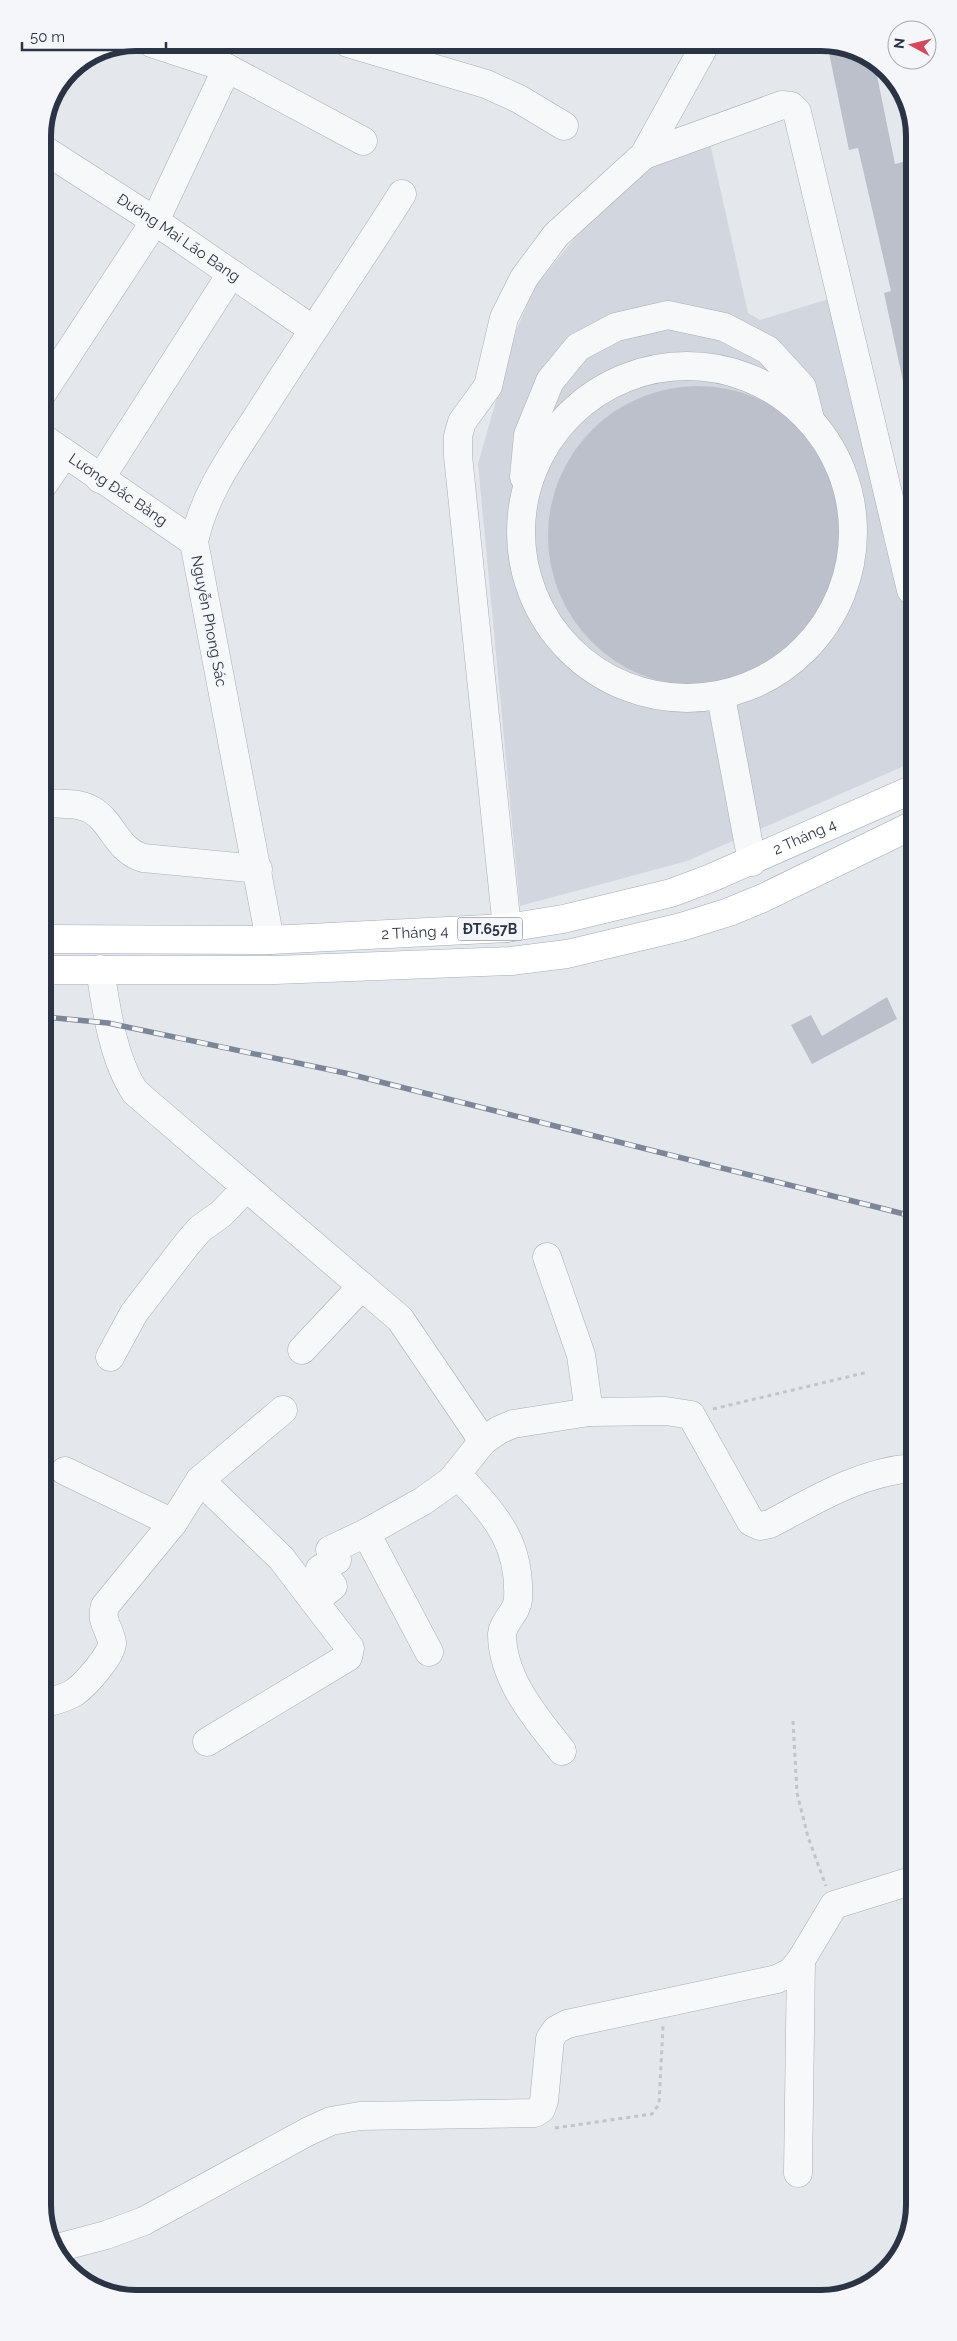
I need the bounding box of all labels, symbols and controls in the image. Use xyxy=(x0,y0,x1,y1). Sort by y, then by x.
scale bar xyxy=(22,20,166,52)
north arrow xyxy=(887,20,937,70)
text: 50 m xyxy=(30,28,65,46)
text: N xyxy=(891,37,908,50)
street label: Đường Mai Lão Bang xyxy=(113,190,244,286)
street label: Lương Đắc Bằng xyxy=(65,449,171,530)
street label: Nguyễn Phong Sác xyxy=(187,554,231,688)
street label: 2 Tháng 4 xyxy=(770,815,839,859)
road number: ĐT.657B xyxy=(458,918,522,941)
street label: 2 Tháng 4 xyxy=(381,922,449,943)

